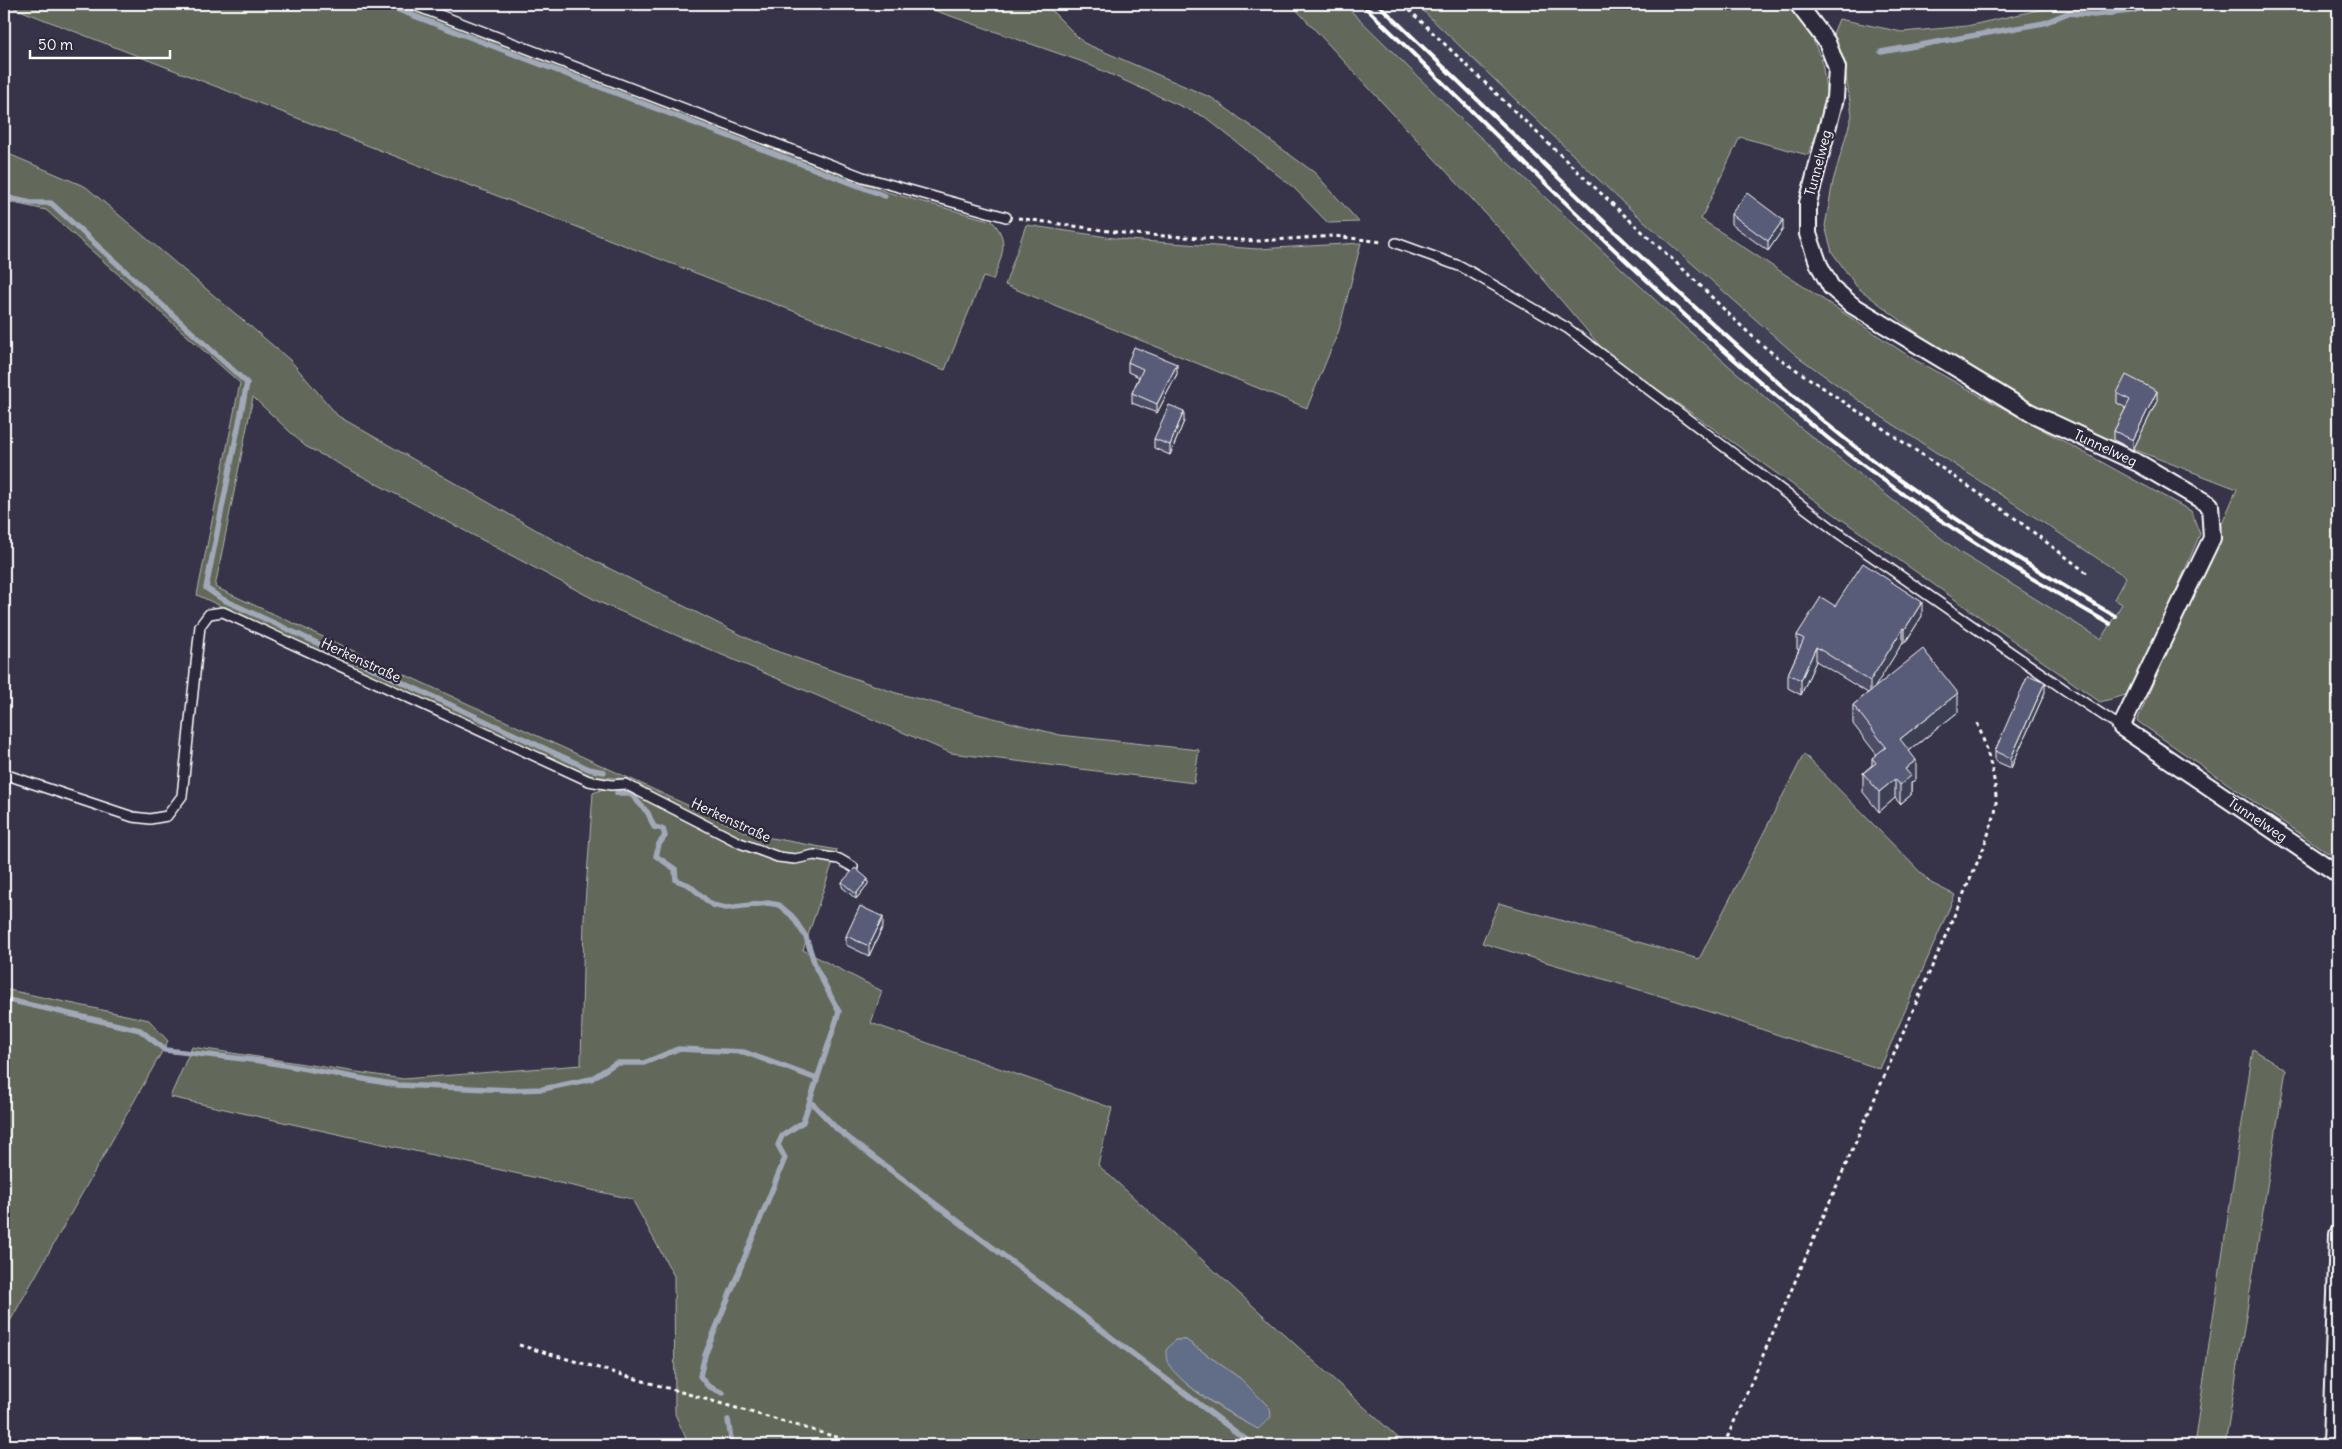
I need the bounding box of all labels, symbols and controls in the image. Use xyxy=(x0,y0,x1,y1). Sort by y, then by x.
scale bar xyxy=(30,28,170,60)
text: 50 m xyxy=(38,35,73,54)
street label: Tunnelweg xyxy=(1801,128,1835,198)
street label: Tunnelweg xyxy=(2071,425,2140,470)
street label: Herkenstraße xyxy=(318,634,404,686)
street label: Tunnelweg xyxy=(2224,793,2291,846)
street label: Herkenstraße xyxy=(688,794,774,846)

